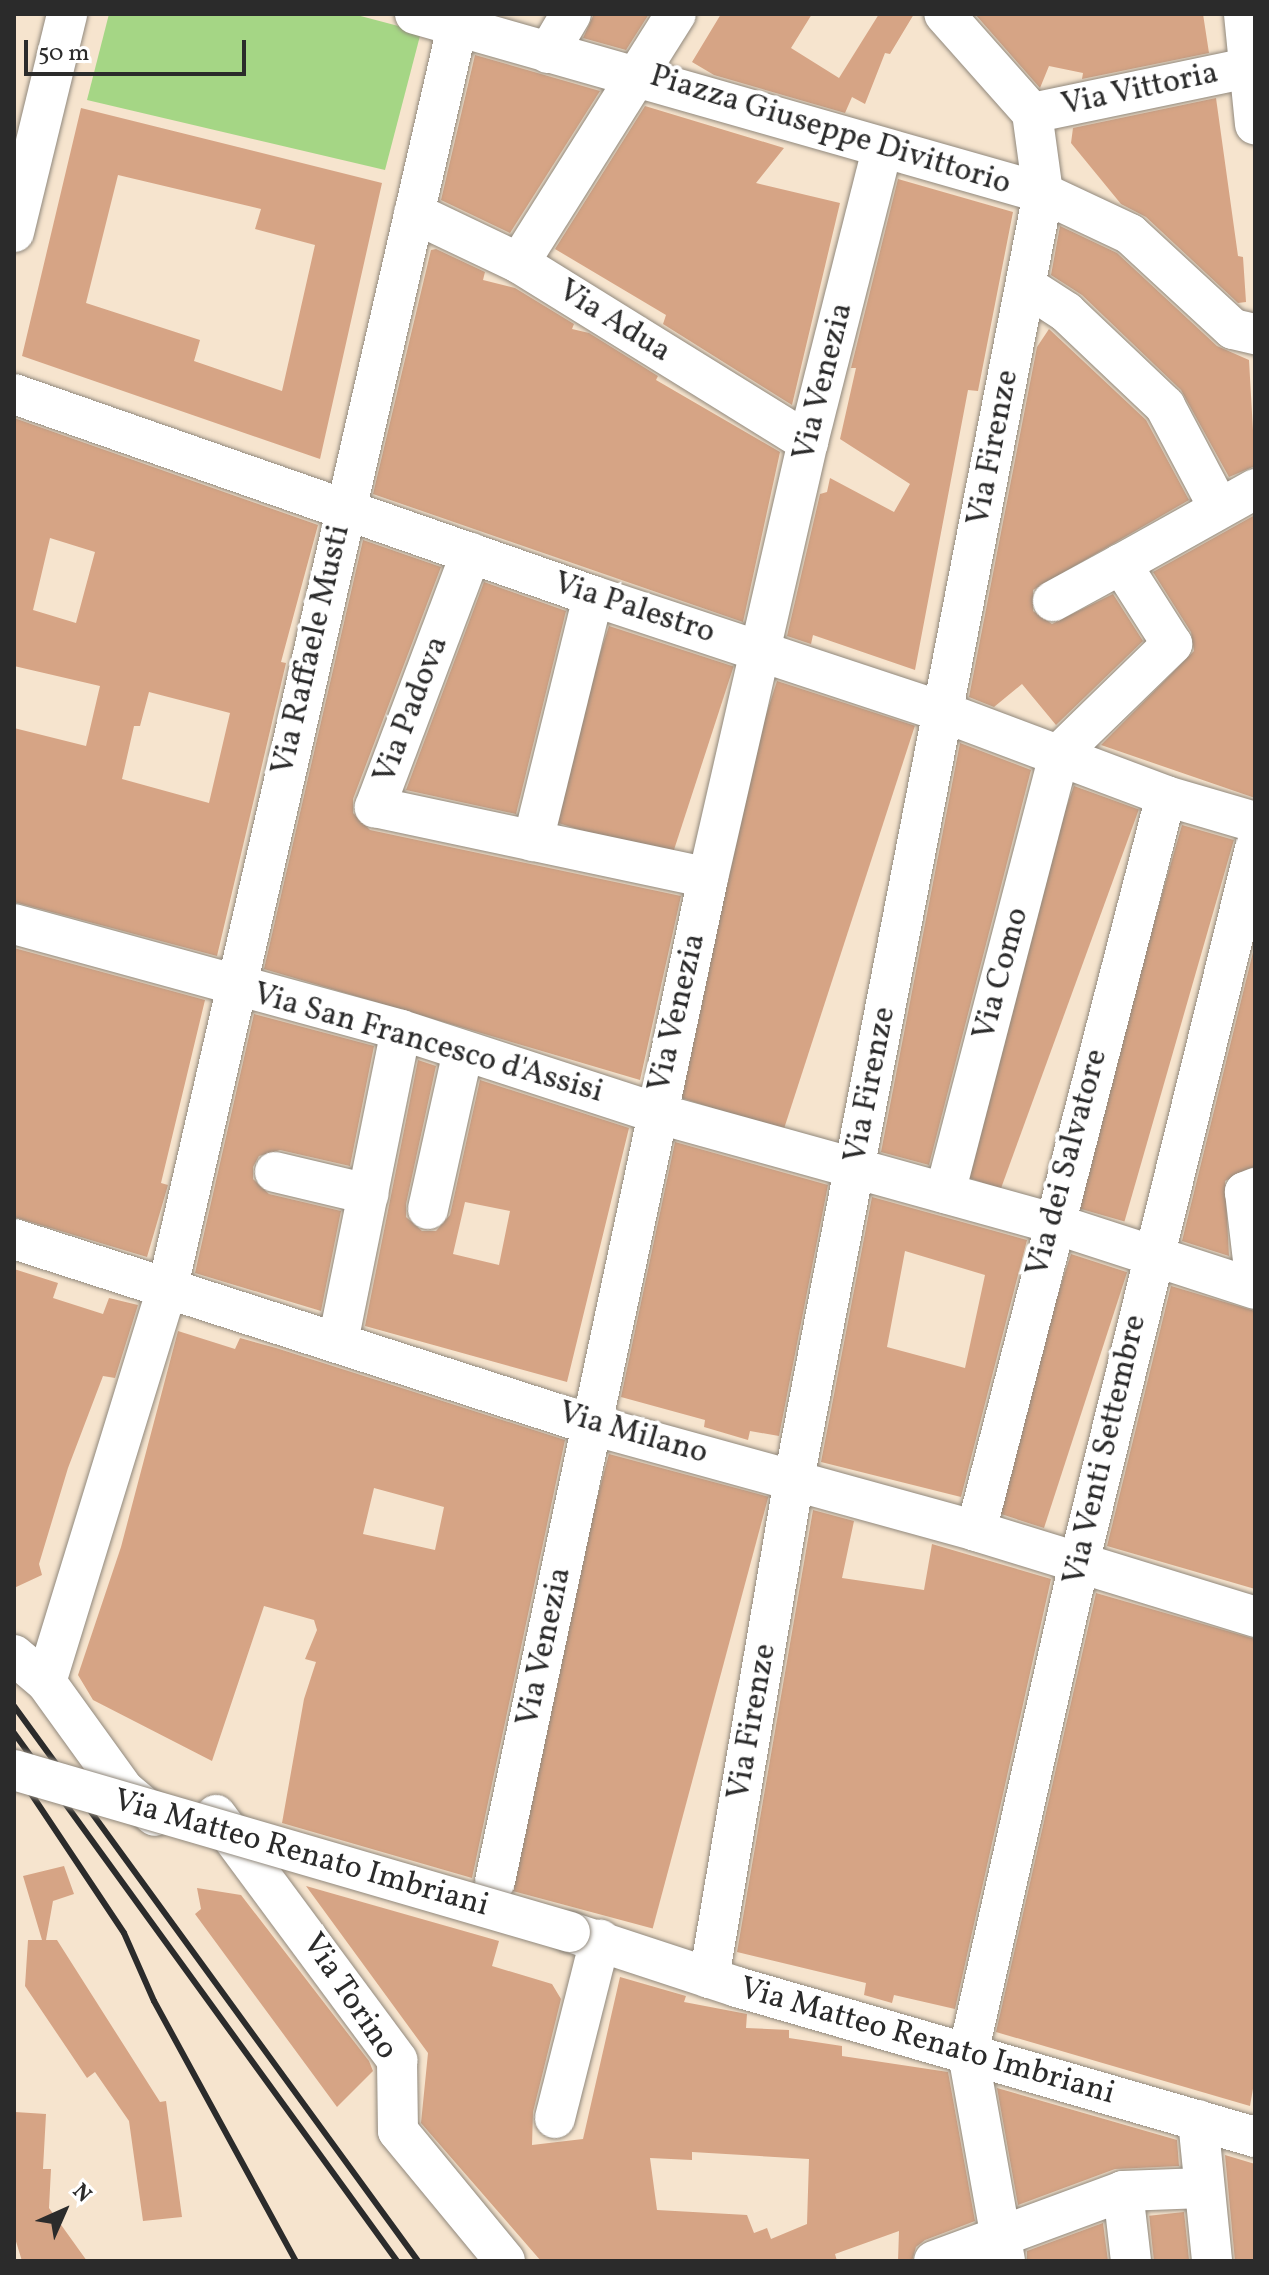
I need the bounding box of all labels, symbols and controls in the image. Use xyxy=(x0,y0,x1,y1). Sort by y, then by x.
scale bar xyxy=(28,24,250,74)
text: 50 m xyxy=(38,37,90,71)
street label: Via Vittoria xyxy=(1058,55,1222,125)
street label: Piazza Giuseppe Divittorio xyxy=(645,58,1015,204)
street label: Via Adua xyxy=(550,272,678,372)
street label: Via Venezia xyxy=(786,299,862,465)
street label: Via Firenze xyxy=(960,367,1028,529)
street label: Via Raffaele Musti xyxy=(265,521,359,779)
street label: Via Palestro xyxy=(549,565,719,653)
street label: Via Padova xyxy=(366,631,458,789)
street label: Via Como xyxy=(966,904,1038,1044)
street label: Via Venezia xyxy=(641,930,715,1096)
street label: Via San Francesco d'Assisi xyxy=(249,976,607,1112)
street label: Via Firenze xyxy=(837,1004,905,1166)
street label: Via dei Salvatore xyxy=(1019,1045,1117,1281)
street label: Via Venti Settembre xyxy=(1056,1311,1156,1589)
street label: Via Milano xyxy=(554,1394,712,1474)
street label: Via Venezia xyxy=(509,1564,581,1730)
street label: Via Firenze xyxy=(720,1641,786,1803)
street label: Via Matteo Renato Imbriani xyxy=(109,1782,493,1926)
street label: Via Torino xyxy=(293,1926,405,2068)
street label: Via Matteo Renato Imbriani xyxy=(735,1970,1119,2114)
north arrow xyxy=(24,2171,104,2251)
text: N xyxy=(65,2177,98,2210)

